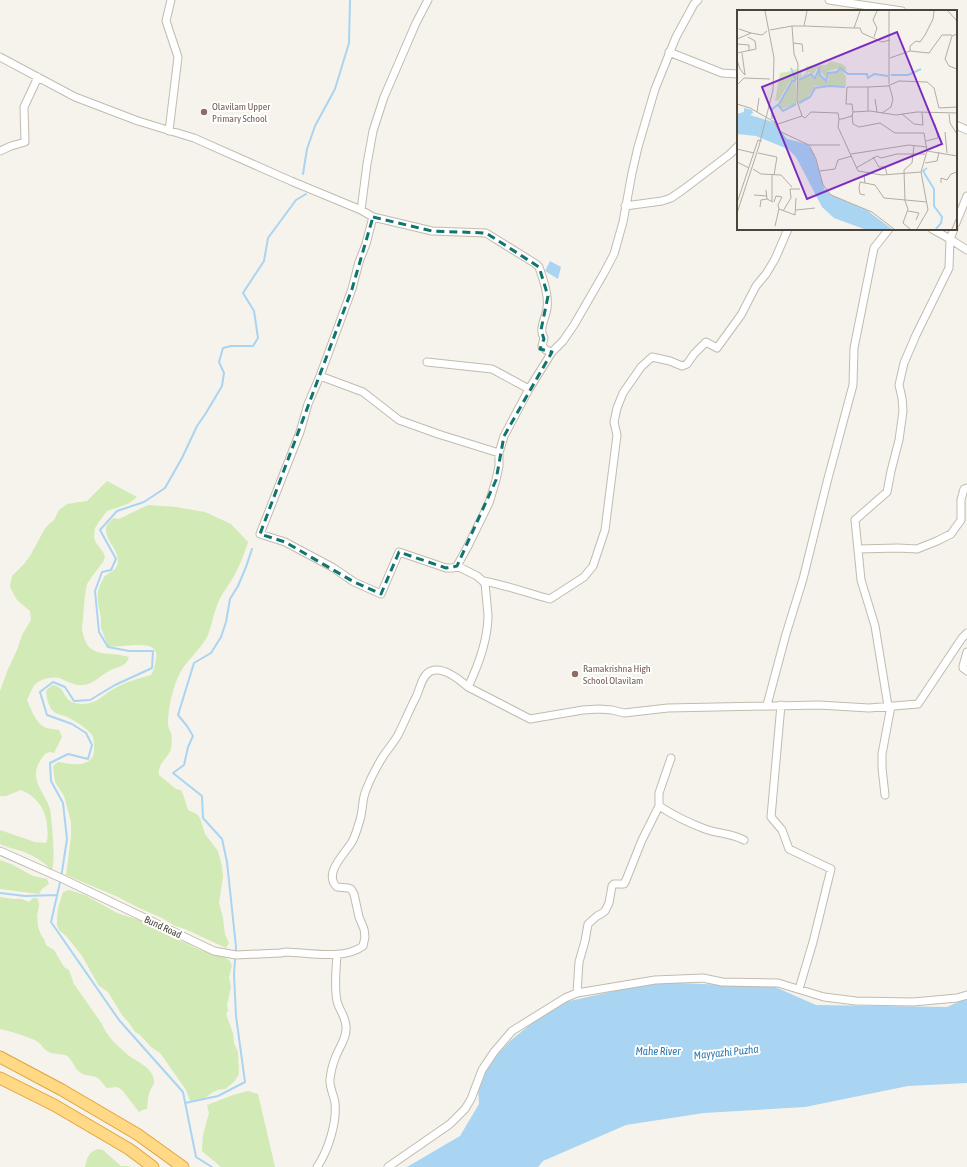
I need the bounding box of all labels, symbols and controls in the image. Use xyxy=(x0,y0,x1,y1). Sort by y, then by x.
inset map xyxy=(737,10,957,230)
place label: Olavilam Upper Primary School xyxy=(212,101,271,124)
marker: Olavilam Upper Primary School xyxy=(199,107,209,117)
place label: Ramakrishna High School Olavilam xyxy=(583,663,651,686)
marker: Ramakrishna High School Olavilam xyxy=(570,669,580,679)
street label: Bund Road xyxy=(143,914,184,940)
water label: Mayyazhi Puzha xyxy=(693,1043,759,1061)
water label: Mahe River xyxy=(635,1045,681,1057)

